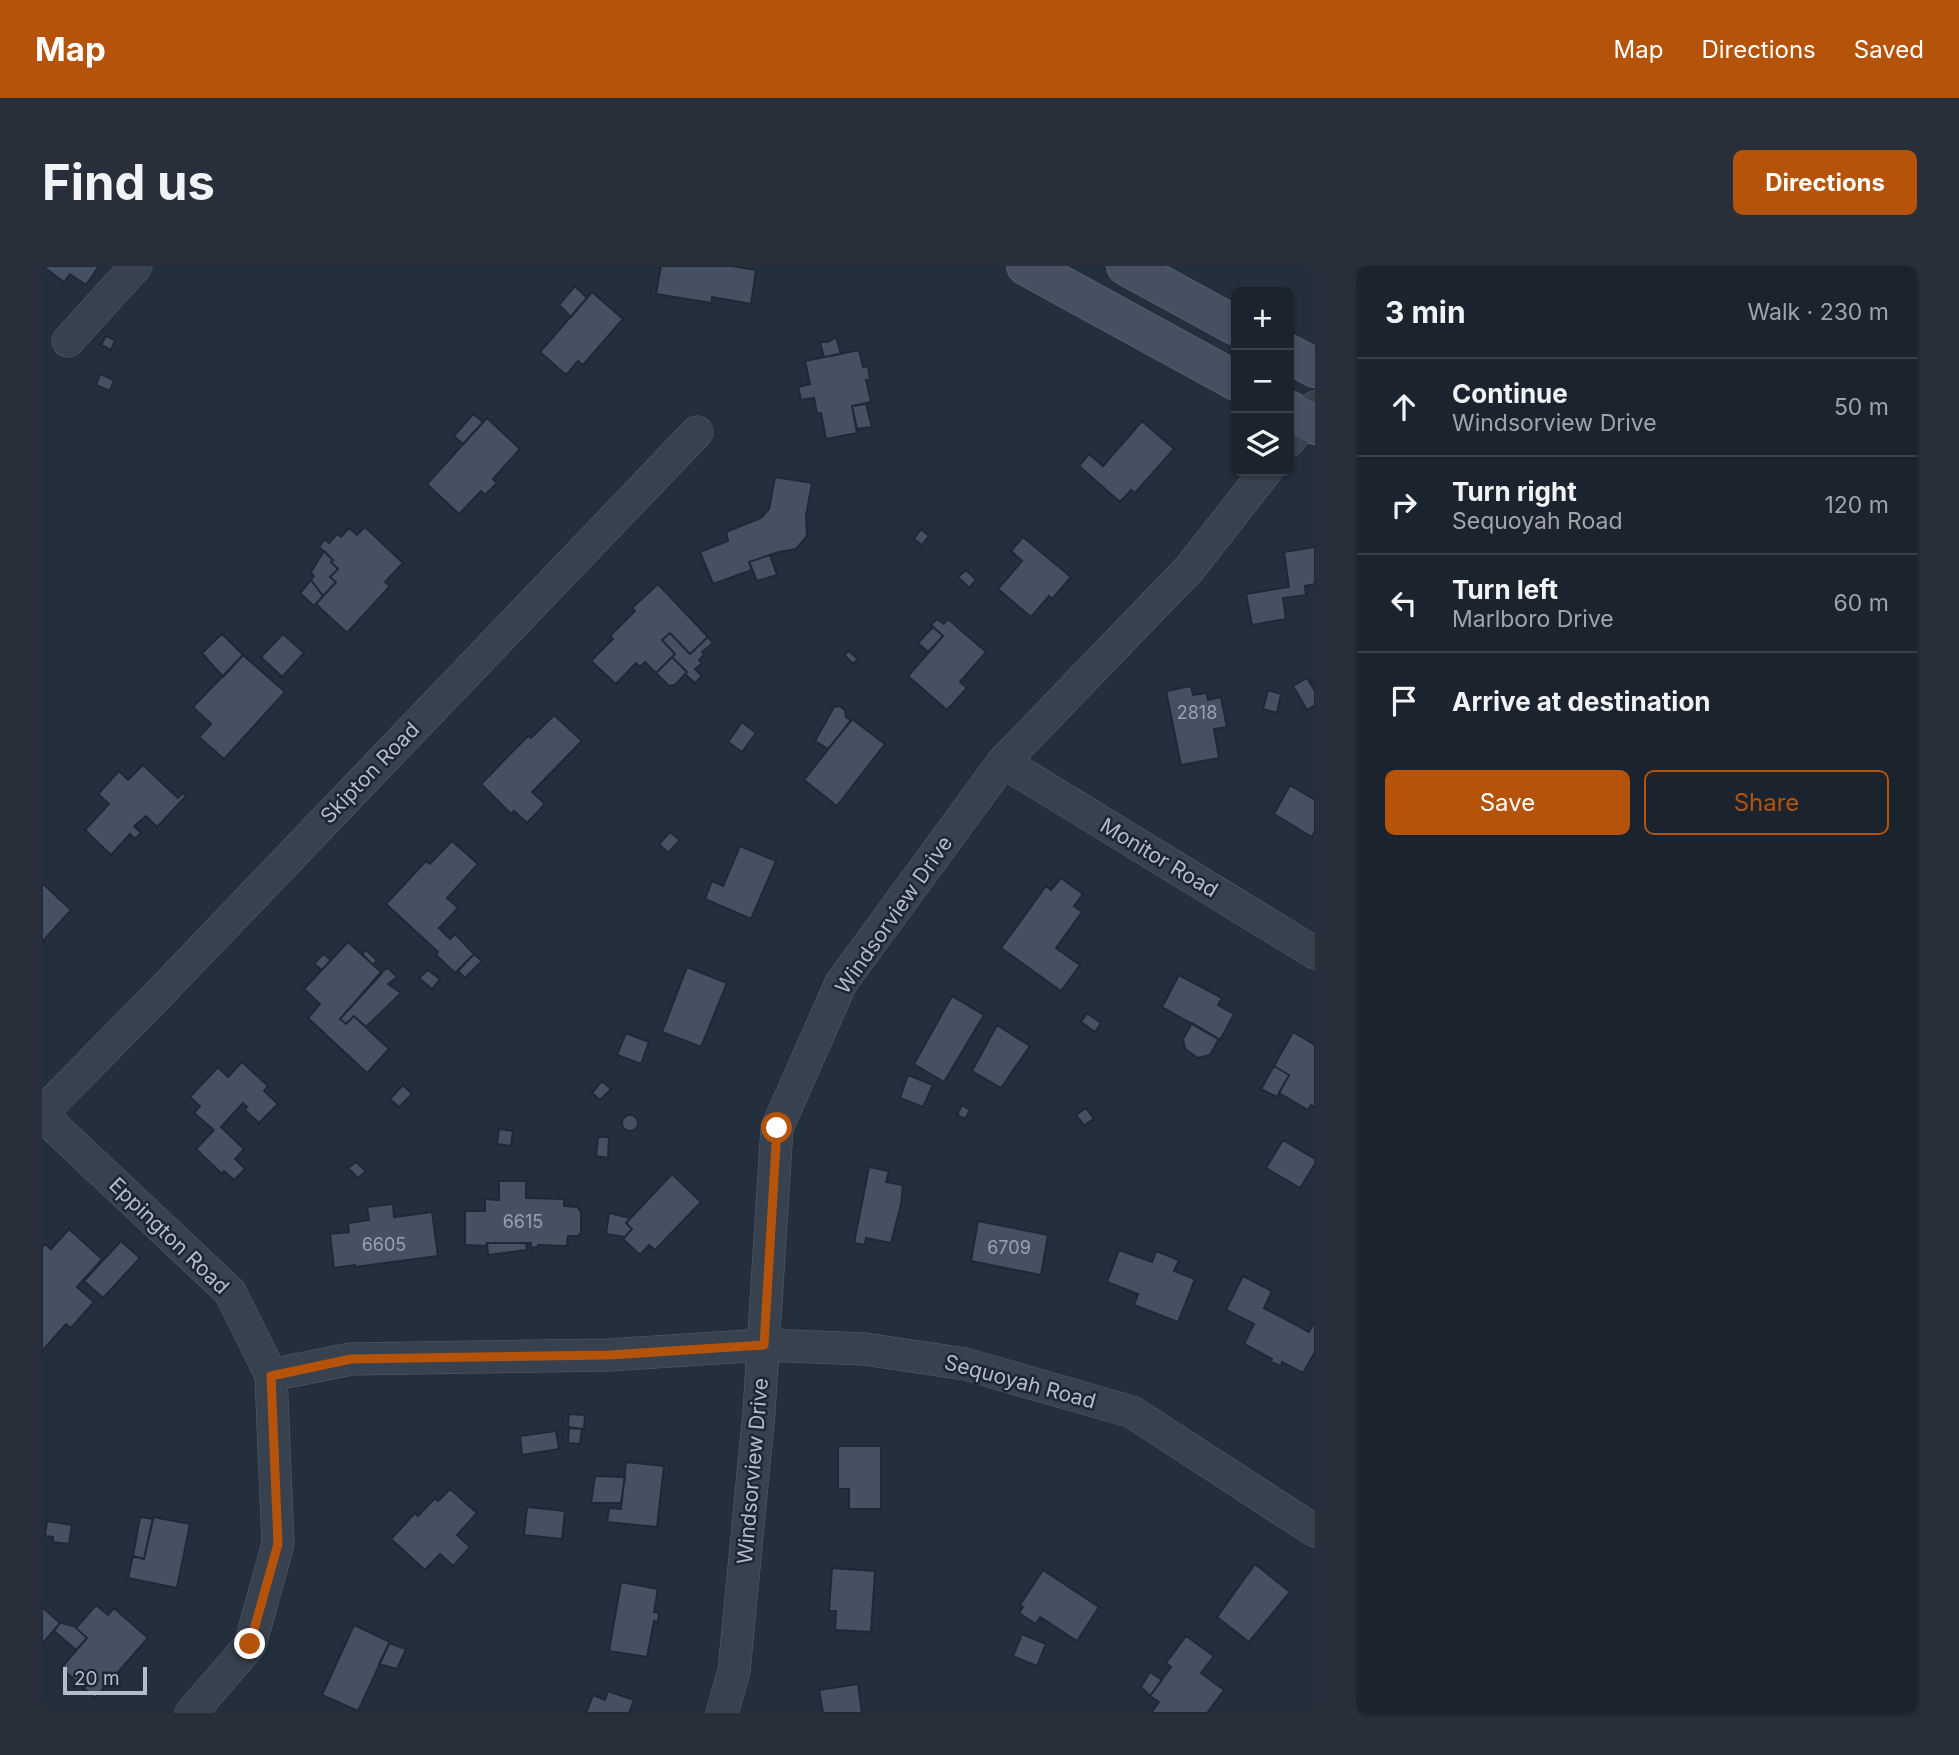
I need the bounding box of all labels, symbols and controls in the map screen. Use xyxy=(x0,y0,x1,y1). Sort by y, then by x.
text: Map xyxy=(35,29,106,69)
text: Map xyxy=(1614,35,1663,64)
text: Directions xyxy=(1701,35,1816,64)
text: Saved xyxy=(1854,35,1924,64)
button: Directions xyxy=(1733,150,1917,215)
text: Find us xyxy=(42,153,215,212)
map controls xyxy=(1231,287,1294,476)
button: + xyxy=(1231,287,1294,350)
text: 3 min xyxy=(1385,294,1466,330)
text: Walk · 230 m xyxy=(1747,298,1889,326)
button: − xyxy=(1231,350,1294,413)
text: Continue xyxy=(1452,378,1568,409)
icon: ahead xyxy=(1385,388,1423,426)
text: 50 m xyxy=(1834,393,1889,421)
text: Windsorview Drive xyxy=(1452,409,1657,437)
button: layers xyxy=(1231,413,1294,476)
text: Turn right xyxy=(1452,476,1577,507)
icon: right xyxy=(1385,486,1423,524)
text: 120 m xyxy=(1824,491,1889,519)
text: Sequoyah Road xyxy=(1452,507,1622,535)
text: Turn left xyxy=(1452,574,1558,605)
icon: left xyxy=(1385,584,1423,622)
text: 60 m xyxy=(1834,589,1889,617)
text: Marlboro Drive xyxy=(1452,605,1614,633)
icon: arrive xyxy=(1385,682,1423,720)
text: Arrive at destination xyxy=(1452,686,1711,717)
house number: 2818 xyxy=(1177,702,1217,723)
street label: Skipton Road xyxy=(315,717,424,829)
button: Save xyxy=(1385,770,1630,835)
button: Share xyxy=(1644,770,1889,835)
street label: Monitor Road xyxy=(1096,813,1223,902)
street label: Windsorview Drive xyxy=(830,831,957,998)
route start xyxy=(761,1112,792,1143)
street label: Eppington Road xyxy=(104,1172,234,1299)
house number: 6615 xyxy=(503,1211,543,1232)
house number: 6605 xyxy=(362,1234,406,1255)
house number: 6709 xyxy=(987,1237,1031,1258)
street label: Sequoyah Road xyxy=(942,1349,1099,1414)
street label: Windsorview Drive xyxy=(732,1377,773,1565)
route end xyxy=(234,1628,265,1659)
scale bar xyxy=(63,1664,147,1696)
text: 20 m xyxy=(74,1667,120,1690)

